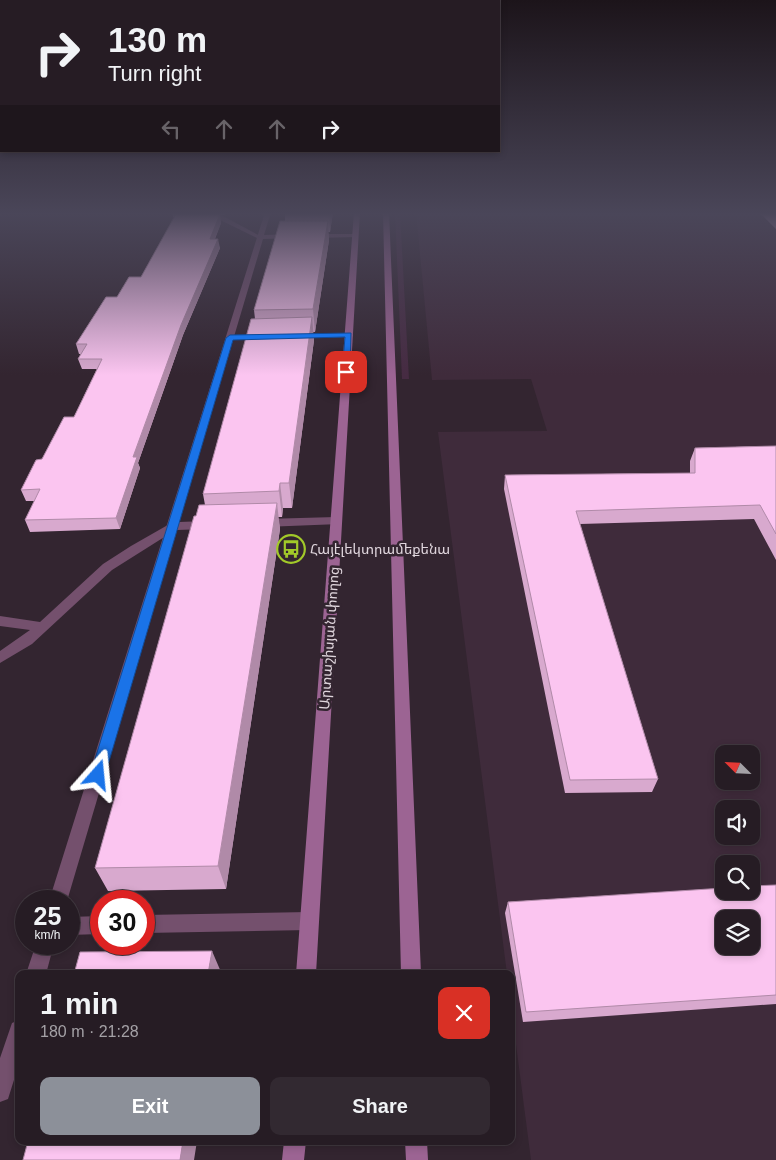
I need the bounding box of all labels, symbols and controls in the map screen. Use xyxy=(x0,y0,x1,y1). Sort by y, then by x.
icon: right xyxy=(25,20,90,85)
text: 130 m xyxy=(108,20,207,59)
text: Turn right xyxy=(108,61,201,86)
icon: left xyxy=(157,115,185,143)
icon: ahead xyxy=(210,115,238,143)
icon: ahead xyxy=(263,115,291,143)
icon: right xyxy=(316,115,344,143)
pin xyxy=(325,351,367,393)
icon: arrive xyxy=(332,358,360,386)
bus stop icon: Հայէլեկտրամեքենա xyxy=(276,534,306,564)
place label: Հայէլեկտրամեքենա xyxy=(310,541,450,557)
street label: Արտաշիսյան փողոց xyxy=(316,566,342,710)
north arrow xyxy=(715,745,760,790)
map controls xyxy=(715,745,760,955)
position arrow xyxy=(71,748,123,800)
button: sound xyxy=(715,800,760,845)
button: search xyxy=(715,855,760,900)
speed limit sign: 30 xyxy=(90,890,155,955)
text: 25 xyxy=(34,902,61,930)
button: layers xyxy=(715,910,760,955)
text: km/h xyxy=(34,928,61,942)
text: 1 min xyxy=(40,987,118,1020)
button: close xyxy=(438,987,490,1039)
text: 180 m · 21:28 xyxy=(40,1023,139,1040)
button: Exit xyxy=(40,1077,260,1135)
button: Share xyxy=(270,1077,490,1135)

